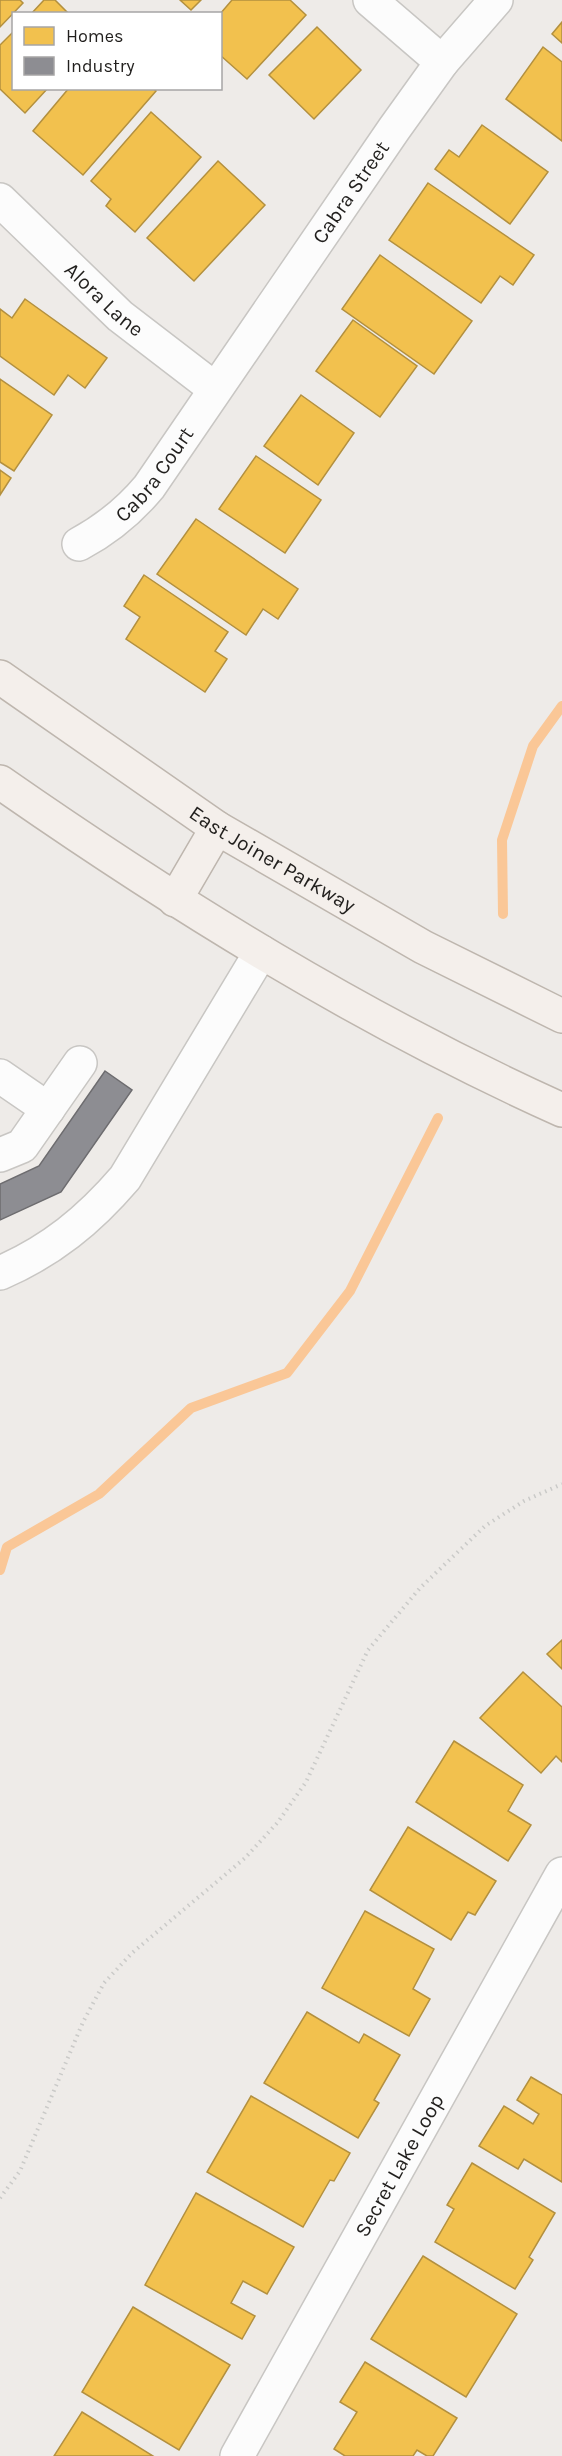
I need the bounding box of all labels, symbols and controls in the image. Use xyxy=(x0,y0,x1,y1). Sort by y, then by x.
legend xyxy=(12,12,222,90)
text: Homes xyxy=(66,25,123,47)
text: Industry xyxy=(66,55,135,77)
street label: Cabra Street xyxy=(307,136,394,248)
street label: Alora Lane xyxy=(60,257,148,342)
street label: Cabra Court xyxy=(110,422,198,527)
street label: East Joiner Parkway xyxy=(185,801,360,918)
street label: Secret Lake Loop xyxy=(350,2090,449,2241)

